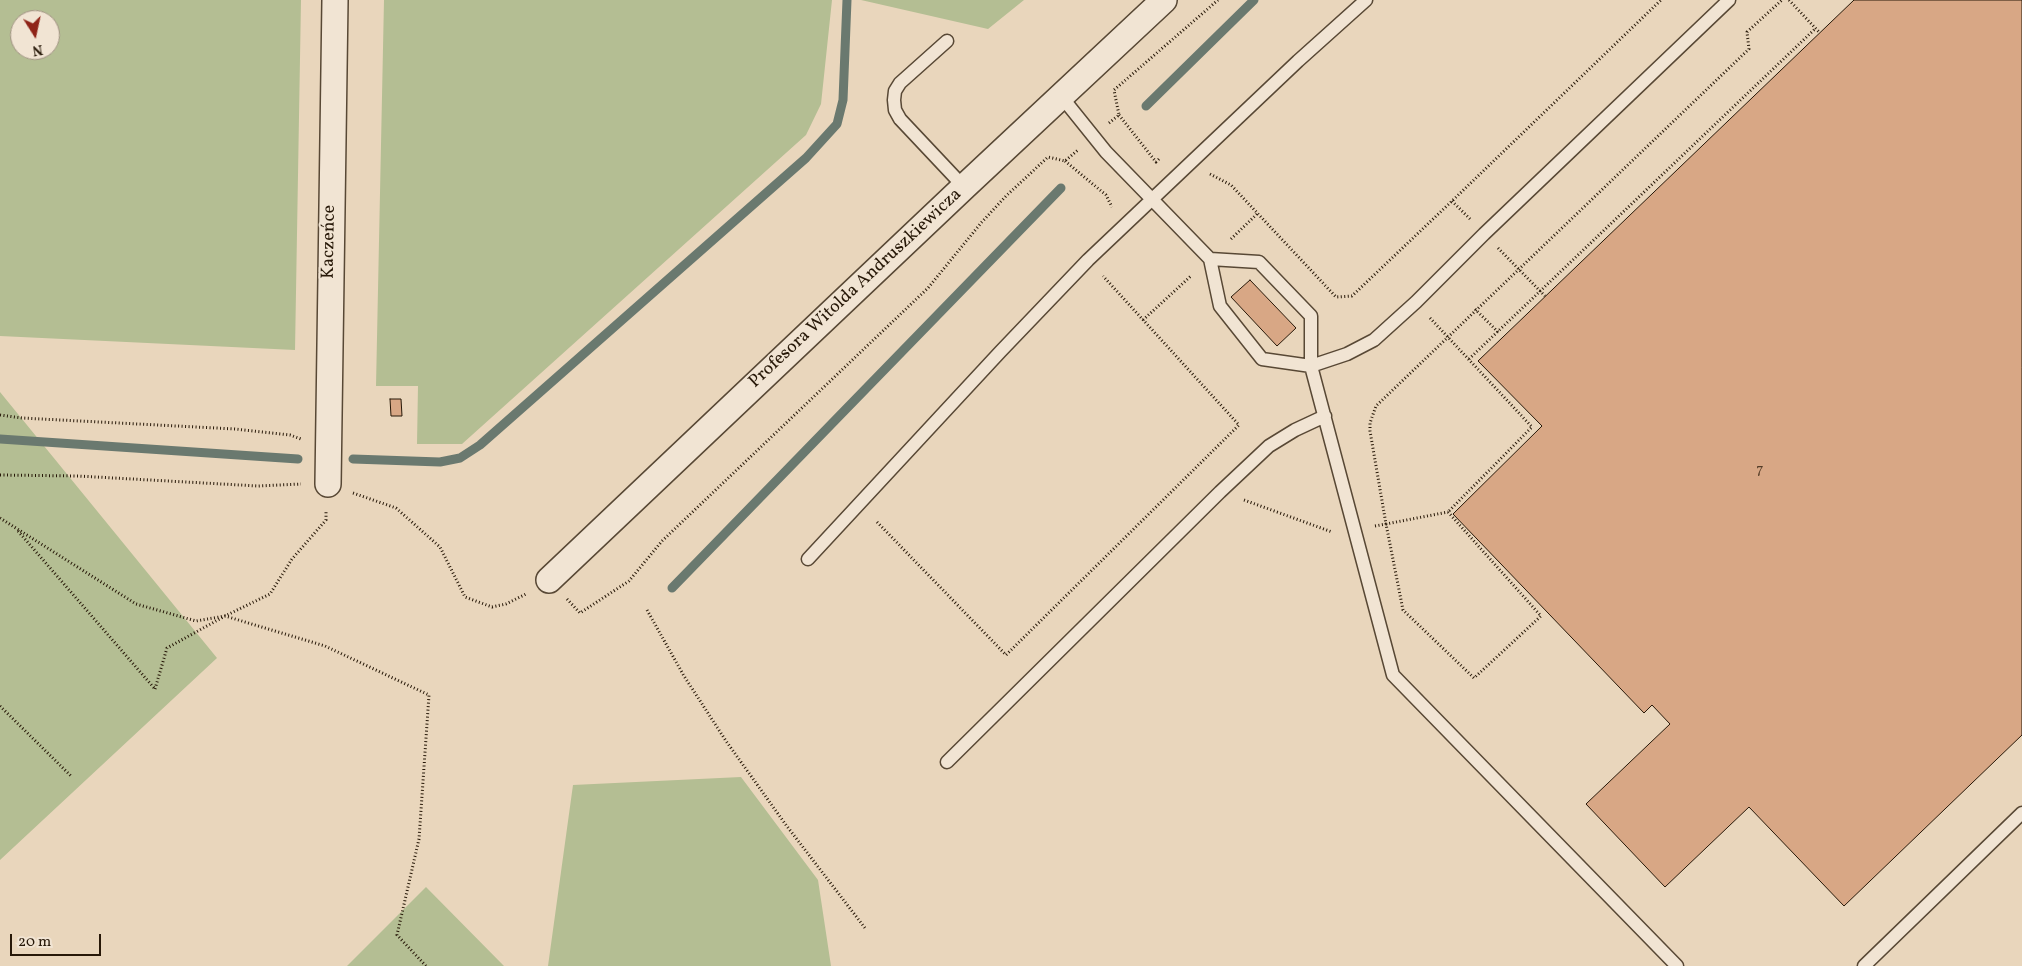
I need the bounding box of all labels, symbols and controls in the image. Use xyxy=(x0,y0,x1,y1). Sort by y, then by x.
north arrow xyxy=(10,10,60,60)
text: N xyxy=(31,39,44,60)
street label: Profesora Witolda Andruszkiewicza xyxy=(745,185,967,393)
street label: Kaczeńce xyxy=(319,205,341,279)
house number: 7 xyxy=(1756,461,1764,479)
scale bar xyxy=(12,924,104,956)
text: 20 m xyxy=(18,932,51,953)

